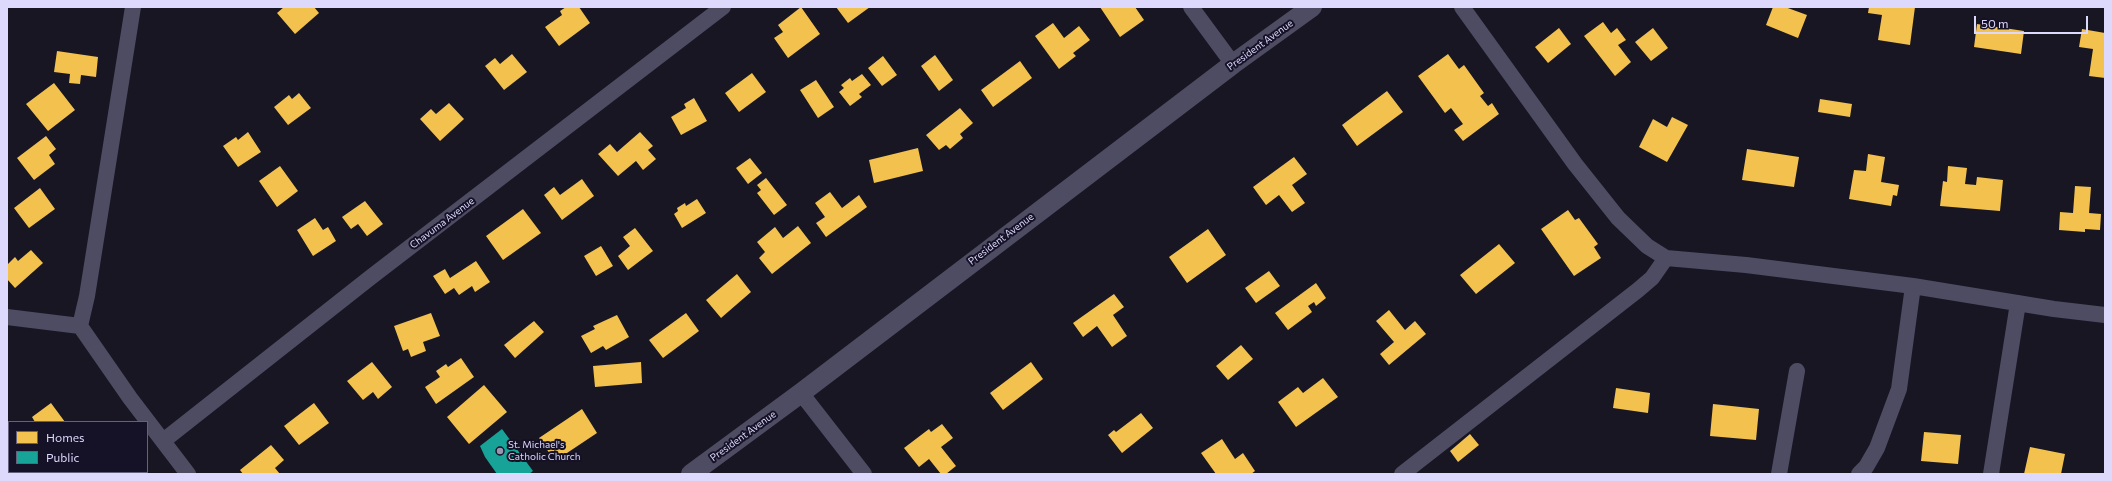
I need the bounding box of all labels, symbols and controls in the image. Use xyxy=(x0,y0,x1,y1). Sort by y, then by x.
scale bar xyxy=(1976,8,2090,34)
text: 50 m xyxy=(1981,16,2009,30)
street label: President Avenue xyxy=(1225,17,1295,73)
street label: Chavuma Avenue xyxy=(407,195,477,251)
street label: President Avenue xyxy=(966,211,1036,267)
street label: President Avenue xyxy=(708,408,778,464)
legend xyxy=(8,421,148,473)
text: Homes xyxy=(46,430,84,444)
place label: St. Michael's Catholic Church xyxy=(508,439,581,462)
marker: St. Michael's Catholic Church xyxy=(495,446,505,456)
text: Public xyxy=(46,450,79,464)

